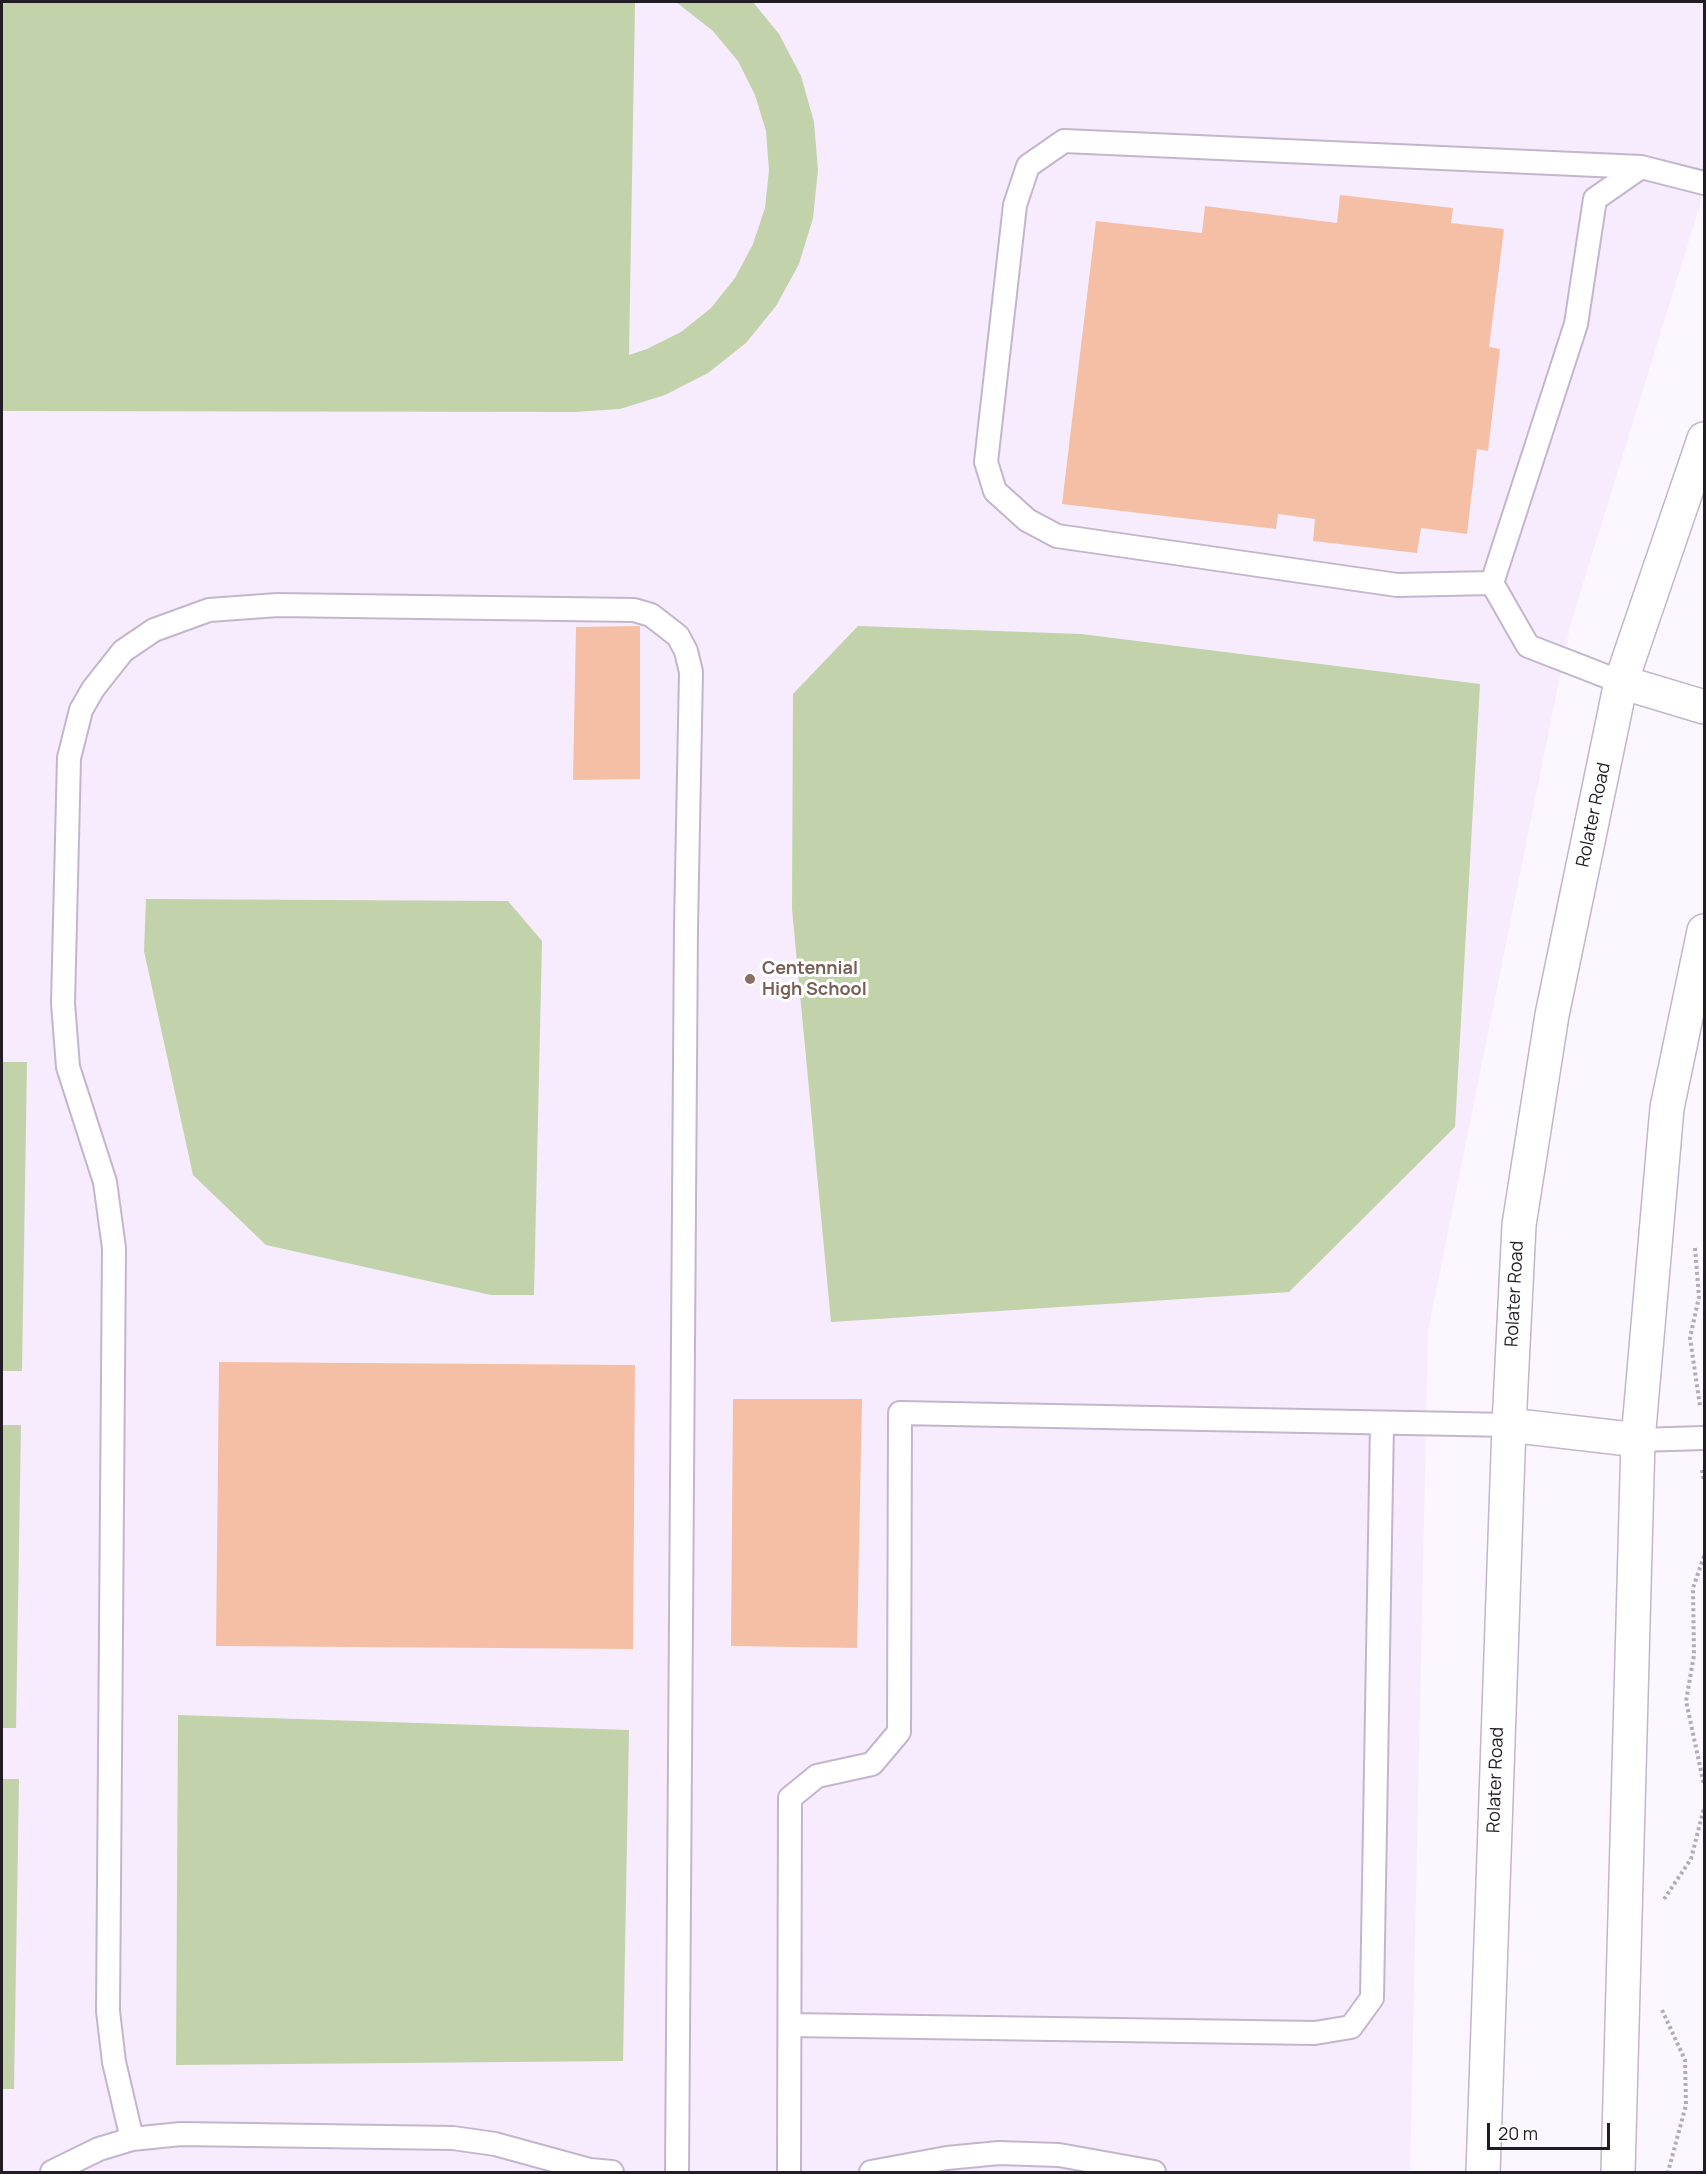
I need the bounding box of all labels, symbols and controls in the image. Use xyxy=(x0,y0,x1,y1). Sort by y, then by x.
street label: Rolater Road xyxy=(1572,761,1616,869)
place label: Centennial High School xyxy=(762,958,867,1000)
marker: Centennial High School xyxy=(743,972,757,986)
street label: Rolater Road xyxy=(1501,1240,1529,1348)
street label: Rolater Road xyxy=(1483,1726,1509,1834)
scale bar xyxy=(1490,2111,1613,2149)
text: 20 m xyxy=(1498,2121,1538,2145)

